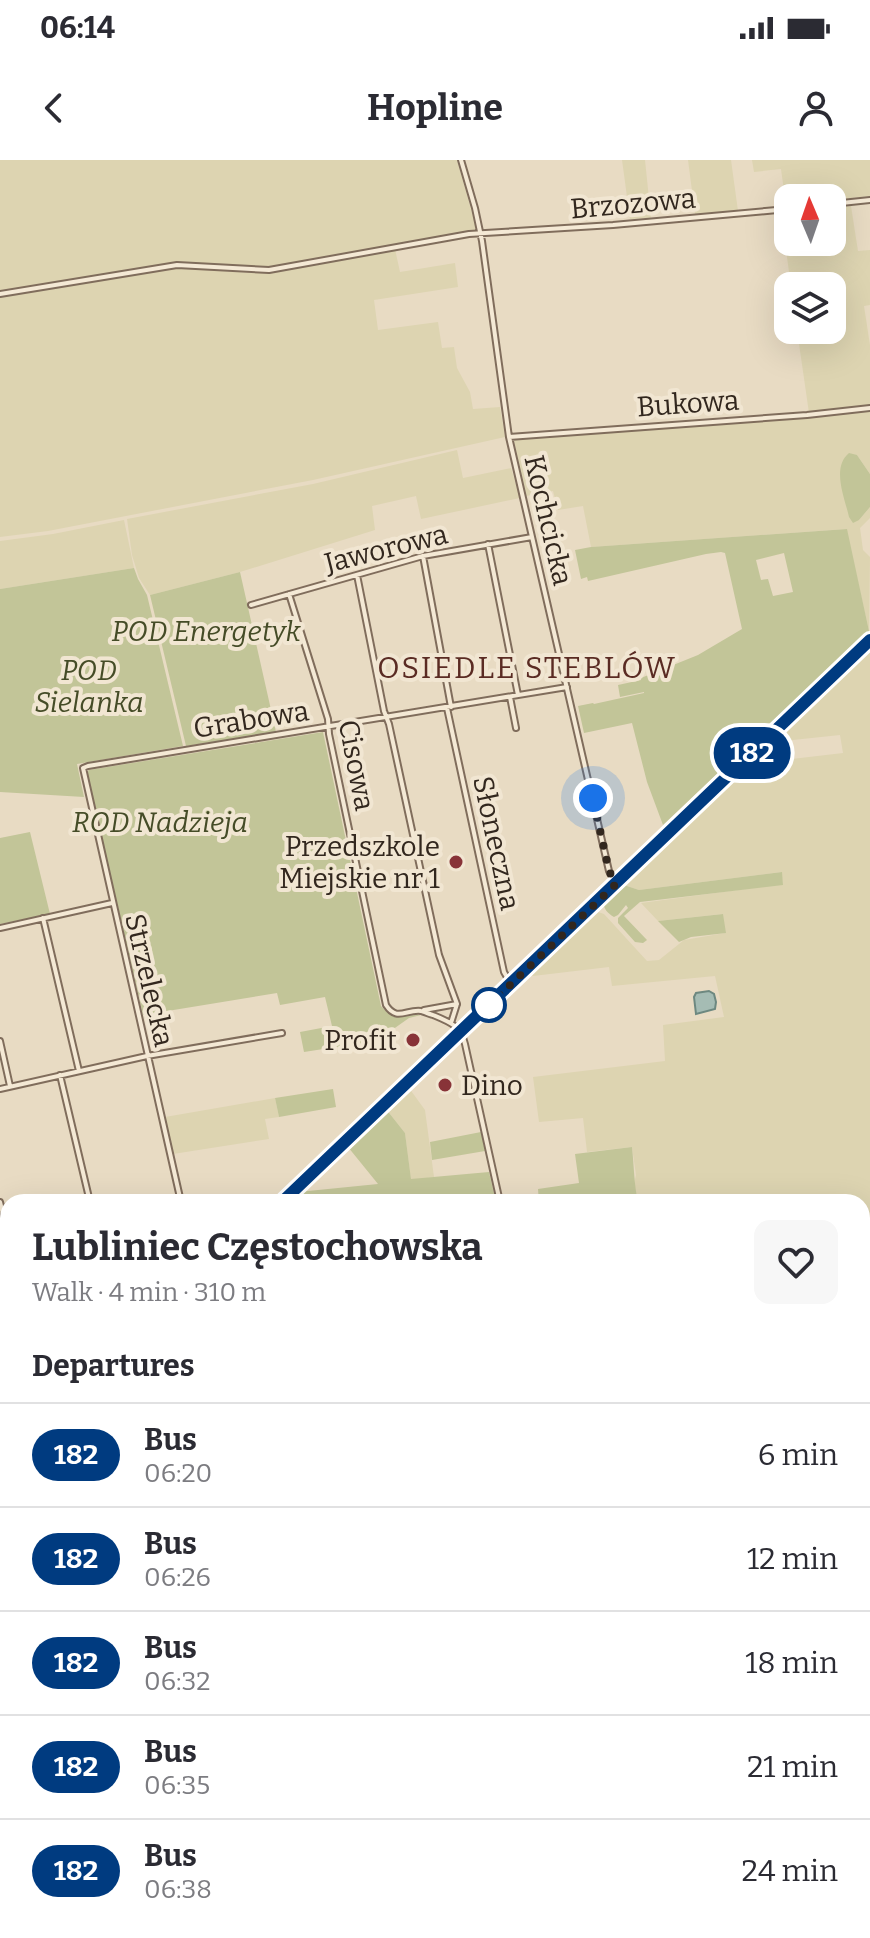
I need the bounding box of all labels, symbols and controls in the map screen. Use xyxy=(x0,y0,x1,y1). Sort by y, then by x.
text: 06:14 xyxy=(40,10,115,46)
icon: back xyxy=(32,86,76,130)
text: Hopline xyxy=(367,86,503,130)
icon: person xyxy=(794,86,838,130)
street label: Brzozowa xyxy=(569,182,697,225)
north arrow xyxy=(774,184,846,256)
map controls xyxy=(774,184,846,344)
button: layers xyxy=(774,272,846,344)
street label: Bukowa xyxy=(636,383,740,424)
street label: Kochcicka xyxy=(518,452,580,588)
street label: Jaworowa xyxy=(320,517,451,580)
park label: POD Energetyk xyxy=(111,615,301,648)
district label: OSIEDLE STEBLÓW xyxy=(377,650,677,686)
park label: POD Sielanka xyxy=(34,654,144,719)
street label: Grabowa xyxy=(191,694,311,745)
street label: Cisowa xyxy=(332,717,381,813)
line badge: 182 xyxy=(706,727,798,779)
text: 182 xyxy=(730,736,774,769)
street label: Słoneczna xyxy=(466,773,527,913)
your location xyxy=(573,778,613,818)
park label: ROD Nadzieja xyxy=(72,806,248,839)
place label: Przedszkole Miejskie nr 1 xyxy=(279,830,441,895)
marker: Przedszkole Miejskie nr 1 xyxy=(447,853,465,871)
street label: Strzelecka xyxy=(118,910,181,1050)
unlabelled marker xyxy=(472,988,506,1022)
place label: Profit xyxy=(324,1024,397,1057)
marker: Profit xyxy=(404,1031,422,1049)
place label: Dino xyxy=(461,1069,523,1102)
marker: Dino xyxy=(436,1076,454,1094)
button: heart xyxy=(754,1220,838,1304)
text: Lubliniec Częstochowska xyxy=(32,1224,483,1270)
text: Walk · 4 min · 310 m xyxy=(32,1277,266,1308)
text: Departures xyxy=(32,1348,195,1384)
text: Bus xyxy=(144,1422,197,1458)
text: 6 min xyxy=(758,1437,838,1473)
text: 182 xyxy=(54,1438,98,1471)
text: 06:20 xyxy=(144,1458,212,1489)
text: Bus xyxy=(144,1526,197,1562)
text: 12 min xyxy=(747,1541,838,1577)
text: 182 xyxy=(54,1542,98,1575)
text: 06:26 xyxy=(144,1562,211,1593)
text: Bus xyxy=(144,1630,197,1666)
text: 18 min xyxy=(745,1645,838,1681)
text: 182 xyxy=(54,1646,98,1679)
text: 06:32 xyxy=(144,1666,210,1697)
text: Bus xyxy=(144,1734,197,1770)
text: 21 min xyxy=(747,1749,838,1785)
text: 182 xyxy=(54,1750,98,1783)
text: 06:35 xyxy=(144,1770,210,1801)
text: Bus xyxy=(144,1838,197,1874)
text: 24 min xyxy=(742,1853,838,1889)
text: 182 xyxy=(54,1854,98,1887)
text: 06:38 xyxy=(144,1874,212,1905)

